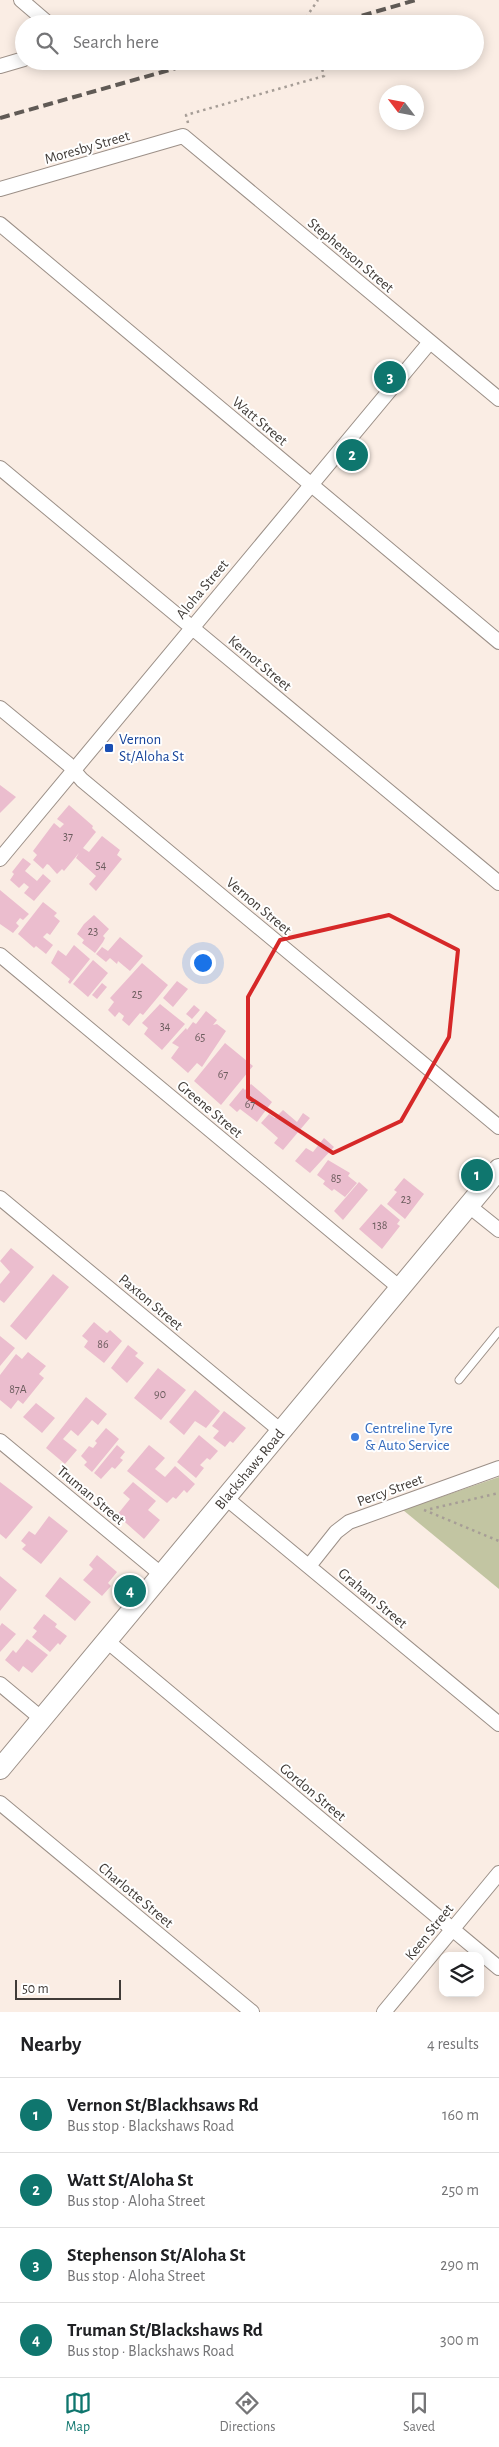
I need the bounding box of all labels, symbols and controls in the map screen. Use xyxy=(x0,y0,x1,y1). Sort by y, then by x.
search box xyxy=(15,15,484,70)
icon: search xyxy=(33,29,61,57)
text: Search here xyxy=(73,33,159,52)
north arrow xyxy=(379,85,424,130)
street label: Moresby Street xyxy=(43,128,132,167)
street label: Stephenson Street xyxy=(305,215,397,296)
pin: 3 xyxy=(374,358,406,396)
street label: Watt Street xyxy=(229,394,290,449)
pin: 2 xyxy=(336,436,368,474)
street label: Aloha Street xyxy=(173,557,231,622)
street label: Kernot Street xyxy=(225,633,294,694)
place label: Vernon St/Aloha St xyxy=(119,732,184,764)
marker: Vernon St/Aloha St xyxy=(103,742,115,754)
house number: 37 xyxy=(63,830,73,842)
house number: 54 xyxy=(96,859,107,871)
street label: Vernon Street xyxy=(223,875,294,938)
house number: 23 xyxy=(88,925,98,937)
your location xyxy=(190,950,216,976)
house number: 25 xyxy=(132,988,142,1000)
house number: 34 xyxy=(160,1020,171,1032)
house number: 65 xyxy=(195,1031,205,1043)
house number: 67 xyxy=(218,1068,228,1080)
street label: Greene Street xyxy=(174,1078,245,1141)
house number: 67 xyxy=(245,1098,255,1110)
pin: 1 xyxy=(461,1156,493,1194)
house number: 85 xyxy=(331,1172,341,1184)
house number: 23 xyxy=(401,1193,411,1205)
house number: 138 xyxy=(373,1219,388,1231)
street label: Paxton Street xyxy=(116,1272,186,1333)
house number: 86 xyxy=(97,1338,109,1350)
house number: 87A xyxy=(9,1383,27,1395)
house number: 90 xyxy=(154,1388,166,1400)
place label: Centreline Tyre & Auto Service xyxy=(365,1421,453,1453)
street label: Blackshaws Road xyxy=(212,1426,287,1513)
marker: Centreline Tyre & Auto Service xyxy=(349,1431,361,1443)
street label: Truman Street xyxy=(54,1463,127,1528)
street label: Percy Street xyxy=(355,1472,425,1509)
street label: Graham Street xyxy=(335,1565,410,1631)
pin: 4 xyxy=(114,1572,146,1610)
street label: Gordon Street xyxy=(277,1761,349,1824)
street label: Charlotte Street xyxy=(95,1860,176,1931)
street label: Keen Street xyxy=(402,1901,457,1963)
map controls xyxy=(439,1952,484,1997)
button: layers xyxy=(439,1952,484,1997)
scale bar xyxy=(15,1977,121,2000)
text: 50 m xyxy=(22,1982,49,1996)
text: Nearby xyxy=(20,2034,81,2055)
text: 4 results xyxy=(427,2036,479,2052)
text: Vernon St/Blackhsaws Rd xyxy=(67,2096,259,2115)
text: 1 xyxy=(33,2107,39,2123)
text: 160 m xyxy=(442,2107,479,2123)
text: Bus stop · Blackshaws Road xyxy=(67,2118,234,2134)
text: Watt St/Aloha St xyxy=(67,2171,193,2190)
text: 2 xyxy=(32,2182,40,2198)
text: 250 m xyxy=(441,2182,479,2198)
text: Bus stop · Aloha Street xyxy=(67,2193,205,2209)
text: Stephenson St/Aloha St xyxy=(67,2246,245,2265)
text: 3 xyxy=(33,2257,39,2273)
text: 290 m xyxy=(440,2257,479,2273)
text: Bus stop · Aloha Street xyxy=(67,2268,205,2284)
text: Truman St/Blackshaws Rd xyxy=(67,2321,263,2340)
text: 4 xyxy=(32,2332,40,2348)
text: 300 m xyxy=(440,2332,479,2348)
text: Bus stop · Blackshaws Road xyxy=(67,2343,234,2359)
tab: Map xyxy=(64,2389,92,2436)
tab: Directions xyxy=(220,2389,275,2436)
tab: Saved xyxy=(403,2389,435,2436)

